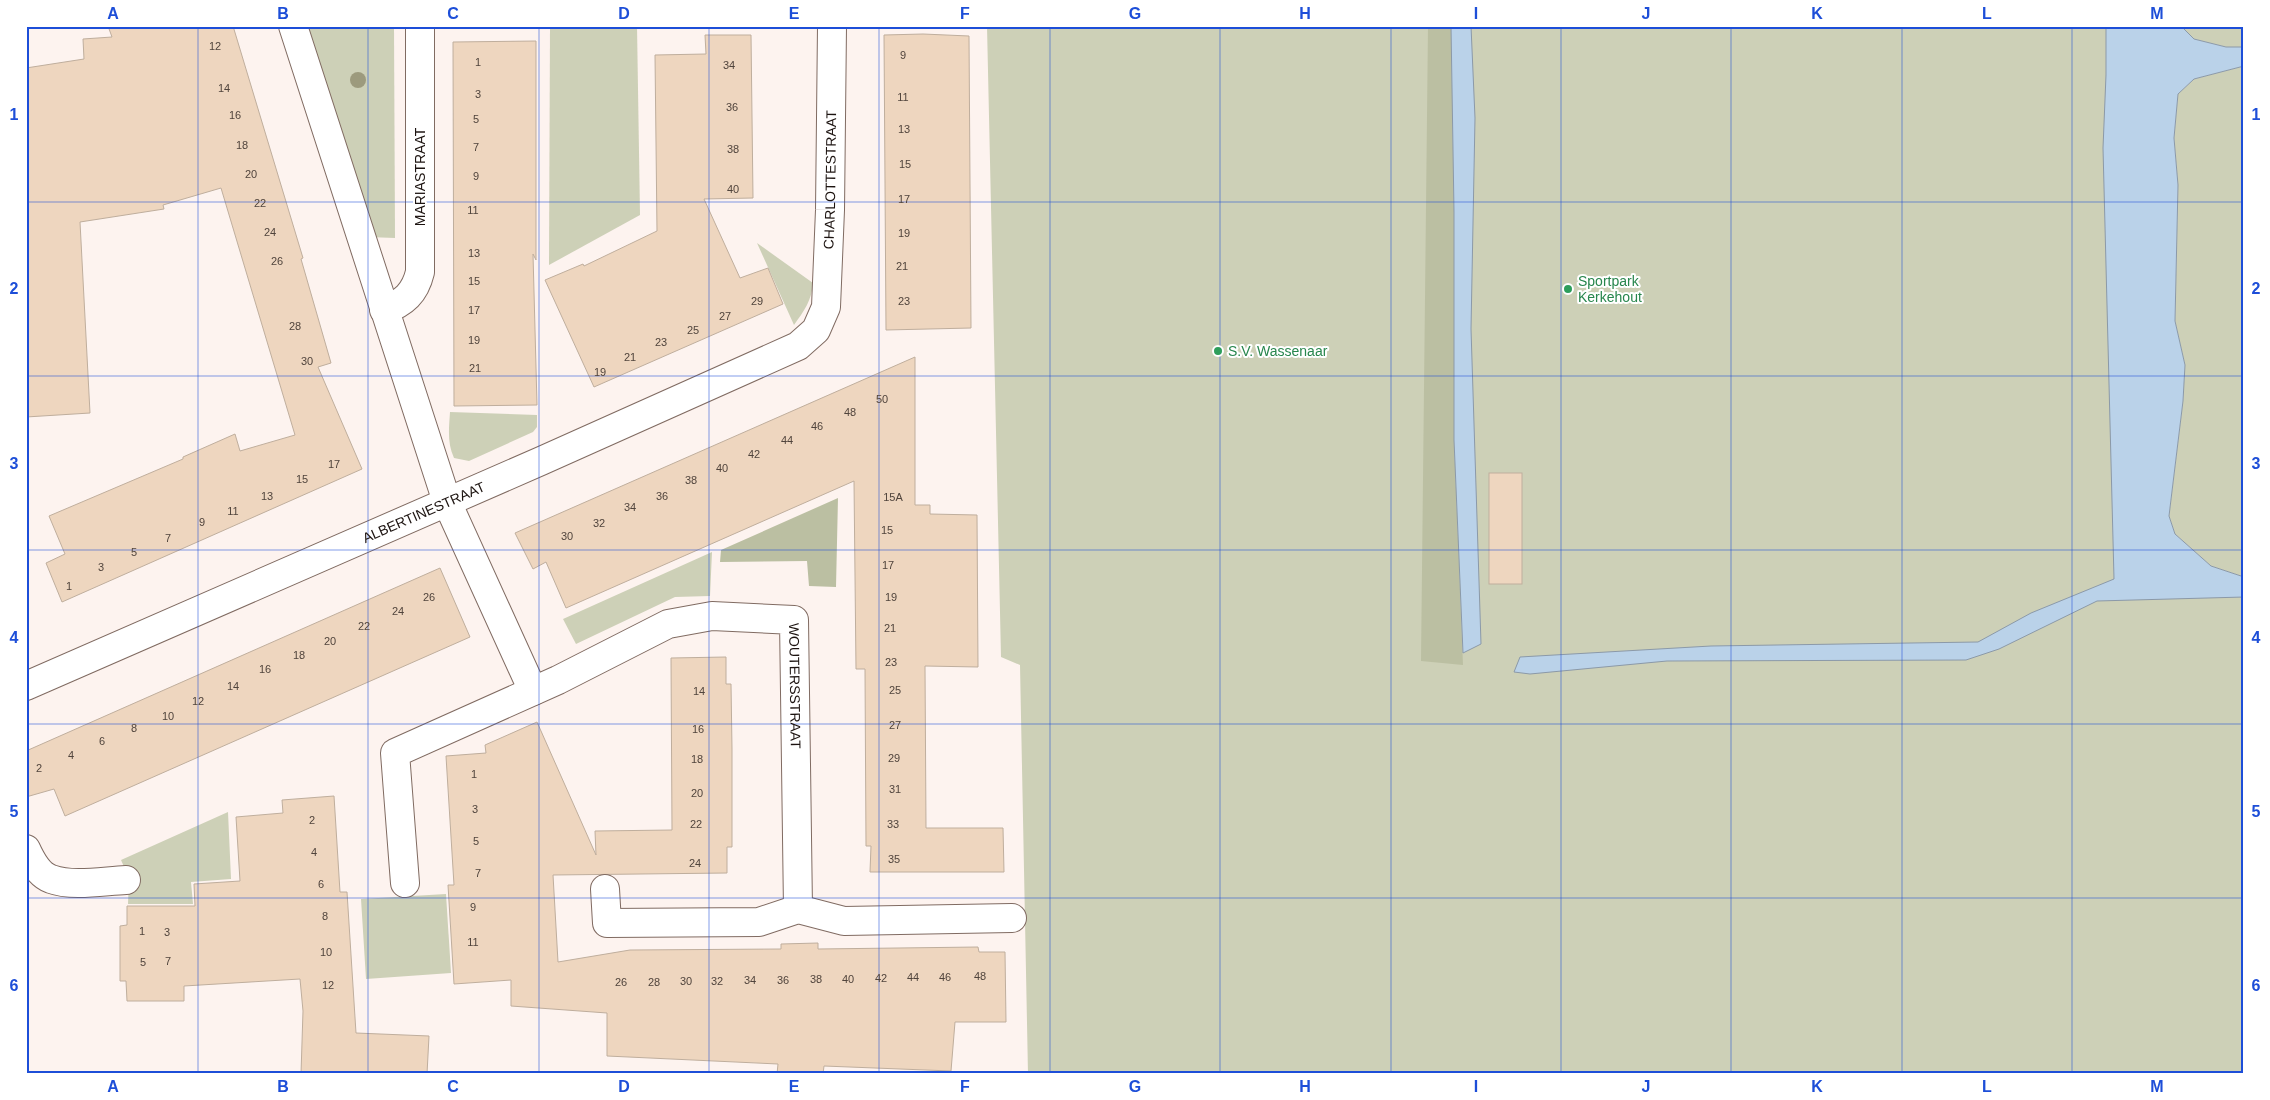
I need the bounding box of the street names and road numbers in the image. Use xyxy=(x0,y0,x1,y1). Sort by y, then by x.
street label: CHARLOTTESTRAAT xyxy=(820,110,839,250)
street label: MARIASTRAAT xyxy=(412,127,428,226)
street label: ALBERTINESTRAAT xyxy=(360,478,488,546)
street label: WOUTERSSTRAAT xyxy=(786,623,804,749)

